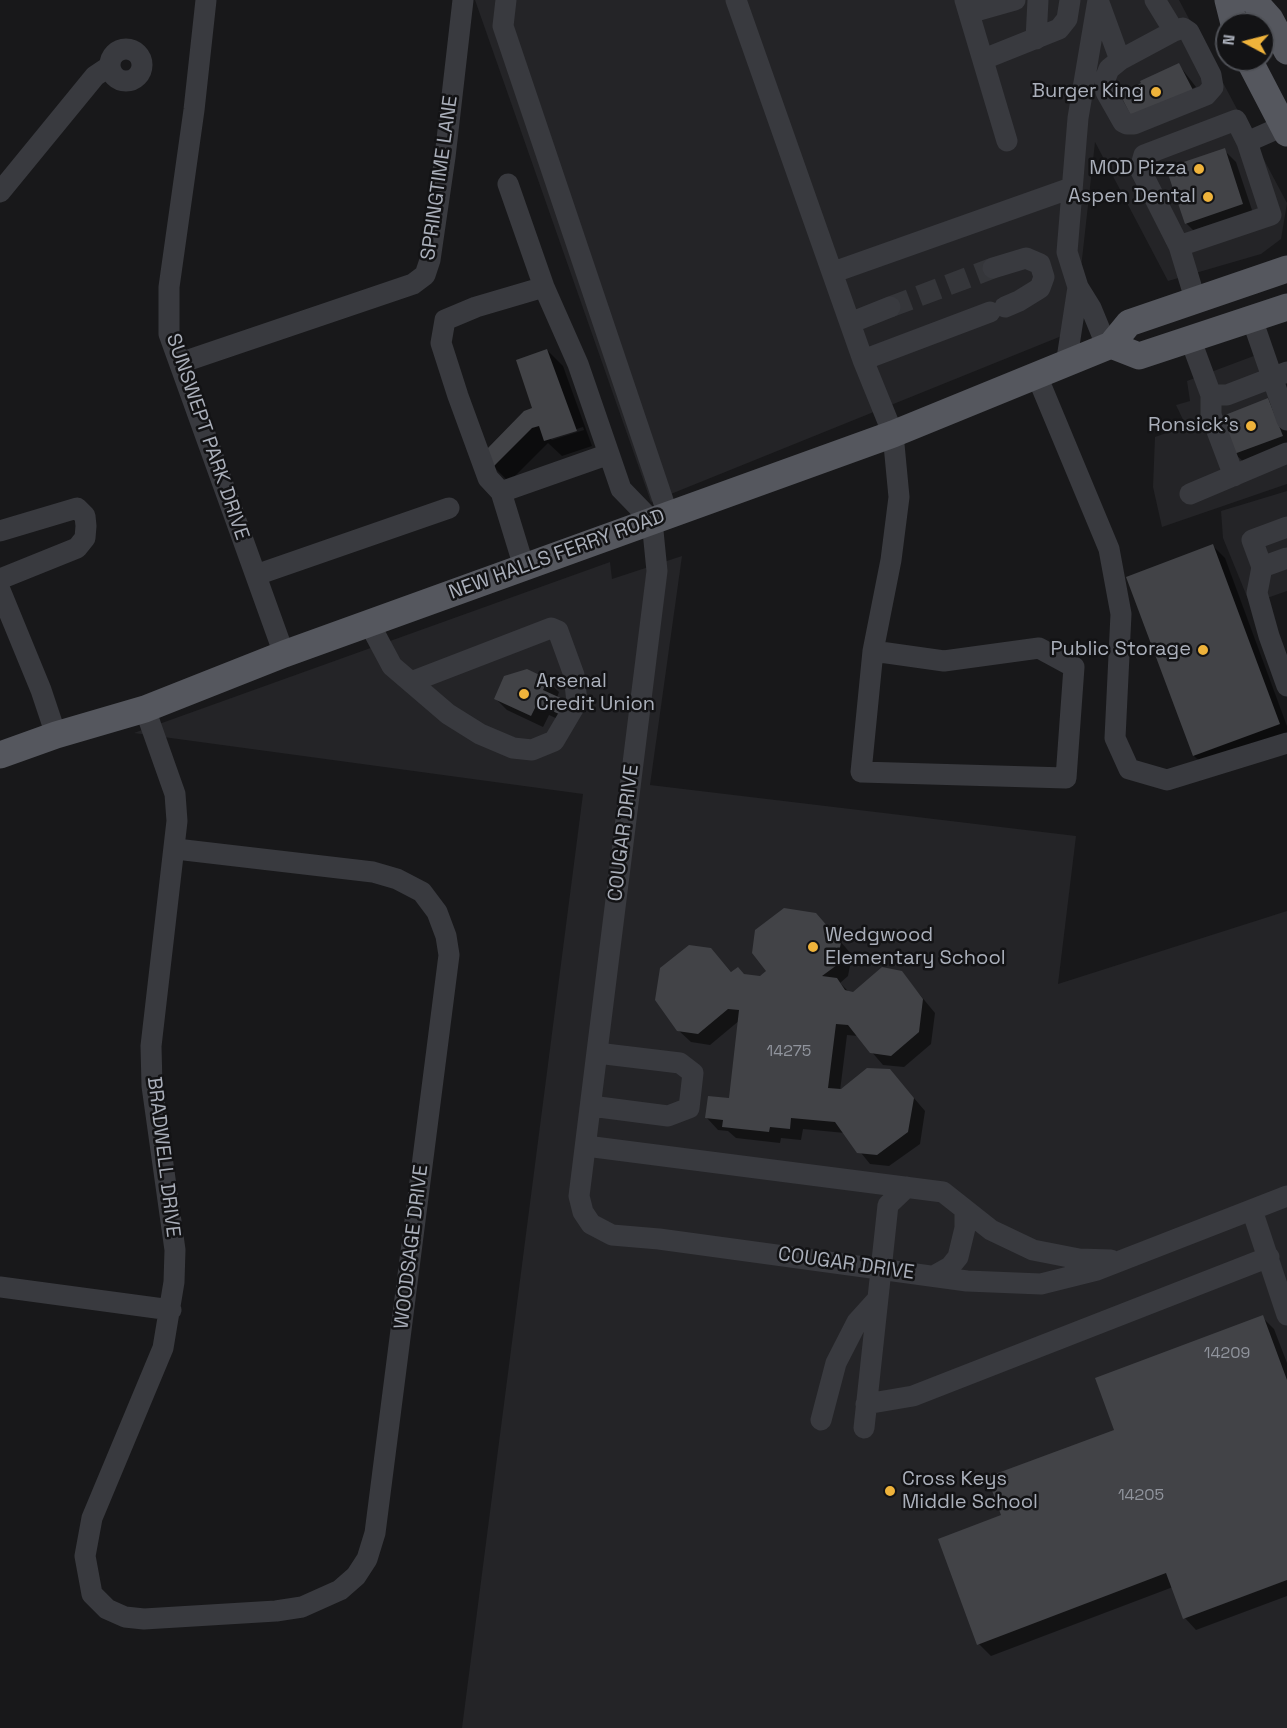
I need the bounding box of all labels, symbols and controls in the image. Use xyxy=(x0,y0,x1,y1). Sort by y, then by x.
north arrow xyxy=(1215,12,1275,72)
text: N xyxy=(1218,33,1240,47)
place label: Burger King xyxy=(1032,80,1144,104)
marker: Burger King xyxy=(1149,85,1163,99)
street label: SPRINGTIME LANE xyxy=(417,94,463,262)
place label: MOD Pizza xyxy=(1089,157,1187,181)
marker: MOD Pizza xyxy=(1192,162,1206,176)
place label: Aspen Dental xyxy=(1068,185,1196,209)
marker: Aspen Dental xyxy=(1201,190,1215,204)
street label: SUNSWEPT PARK DRIVE xyxy=(160,331,254,543)
place label: Ronsick's xyxy=(1148,414,1239,438)
marker: Ronsick's xyxy=(1244,419,1258,433)
street label: NEW HALLS FERRY ROAD xyxy=(446,505,668,605)
place label: Public Storage xyxy=(1050,638,1191,662)
marker: Public Storage xyxy=(1196,643,1210,657)
place label: Arsenal Credit Union xyxy=(536,670,655,717)
marker: Arsenal Credit Union xyxy=(517,687,531,701)
street label: COUGAR DRIVE xyxy=(604,763,644,903)
place label: Wedgwood Elementary School xyxy=(825,924,1006,971)
marker: Wedgwood Elementary School xyxy=(806,940,820,954)
house number: 14275 xyxy=(767,1042,811,1062)
street label: BRADWELL DRIVE xyxy=(141,1075,185,1239)
street label: WOODSAGE DRIVE xyxy=(390,1163,434,1331)
street label: COUGAR DRIVE xyxy=(776,1243,916,1285)
house number: 14209 xyxy=(1204,1344,1250,1364)
place label: Cross Keys Middle School xyxy=(902,1468,1038,1515)
marker: Cross Keys Middle School xyxy=(883,1484,897,1498)
house number: 14205 xyxy=(1118,1486,1164,1506)

